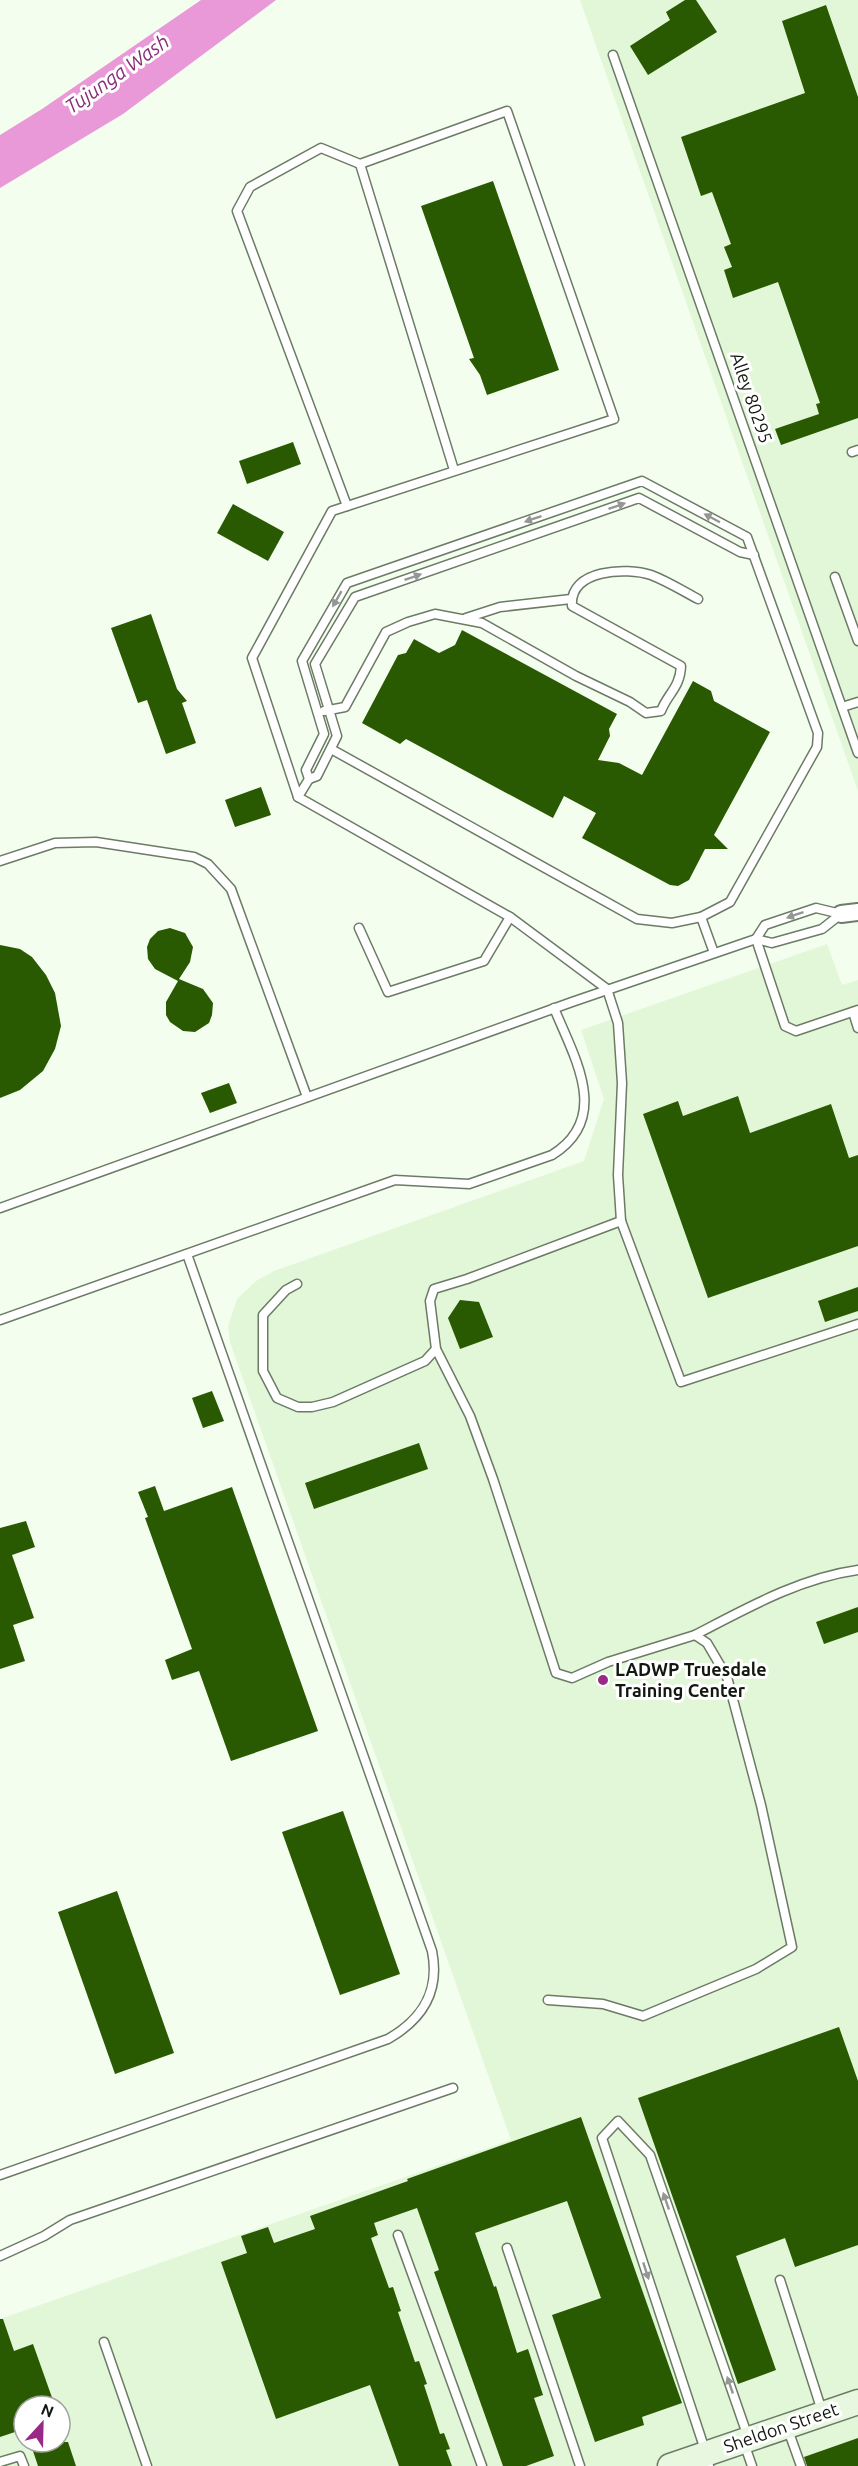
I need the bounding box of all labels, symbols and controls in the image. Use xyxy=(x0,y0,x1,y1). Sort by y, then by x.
water label: Tujunga Wash xyxy=(60,29,173,118)
street label: Alley 80295 xyxy=(727,350,777,446)
one-way arrow xyxy=(608,500,626,510)
one-way arrow xyxy=(524,514,542,524)
one-way arrow xyxy=(704,514,721,523)
one-way arrow xyxy=(404,571,422,581)
one-way arrow xyxy=(332,591,343,607)
one-way arrow xyxy=(786,911,804,920)
place label: LADWP Truesdale Training Center xyxy=(615,1659,767,1700)
marker: LADWP Truesdale Training Center xyxy=(596,1673,610,1687)
one-way arrow xyxy=(661,2192,670,2210)
one-way arrow xyxy=(641,2262,651,2280)
one-way arrow xyxy=(724,2376,734,2394)
north arrow xyxy=(12,2394,72,2454)
street label: Sheldon Street xyxy=(721,2398,841,2456)
text: N xyxy=(39,2400,57,2421)

